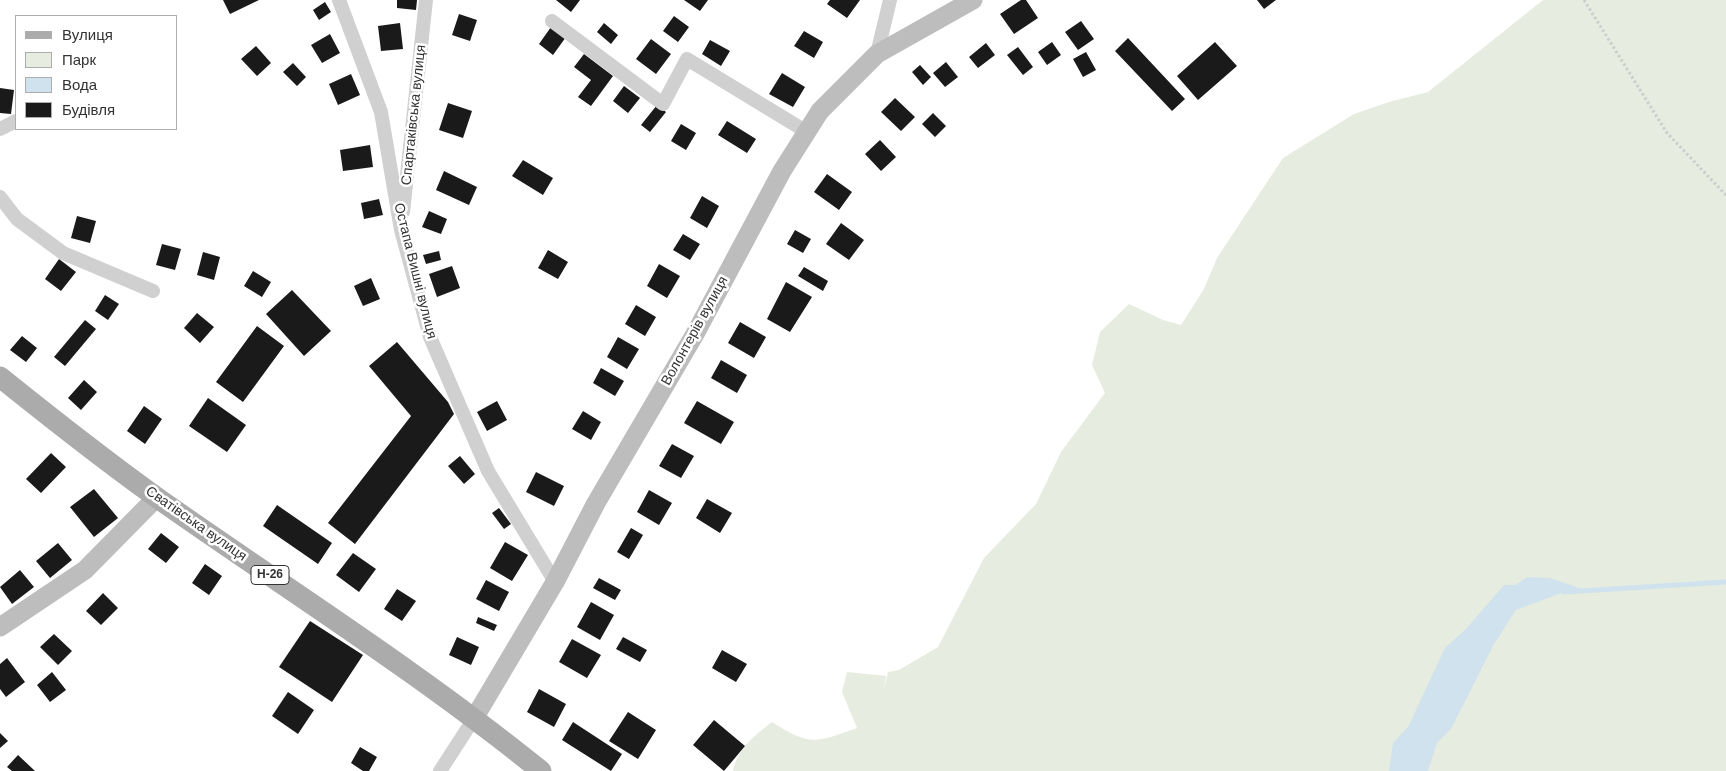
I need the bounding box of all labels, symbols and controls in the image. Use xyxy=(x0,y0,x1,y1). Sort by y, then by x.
legend xyxy=(15,15,178,130)
text: Вулиця xyxy=(62,26,113,43)
street label: Спартаківська вулиця xyxy=(398,44,430,186)
text: Парк xyxy=(62,51,96,68)
text: Вода xyxy=(62,76,97,93)
text: Будівля xyxy=(62,101,115,118)
street label: Остапа Вишні вулиця xyxy=(390,201,440,341)
street label: Волонтерів вулиця xyxy=(658,273,732,389)
street label: Сватівська вулиця xyxy=(142,483,250,565)
road number: Н-26 xyxy=(251,566,289,584)

